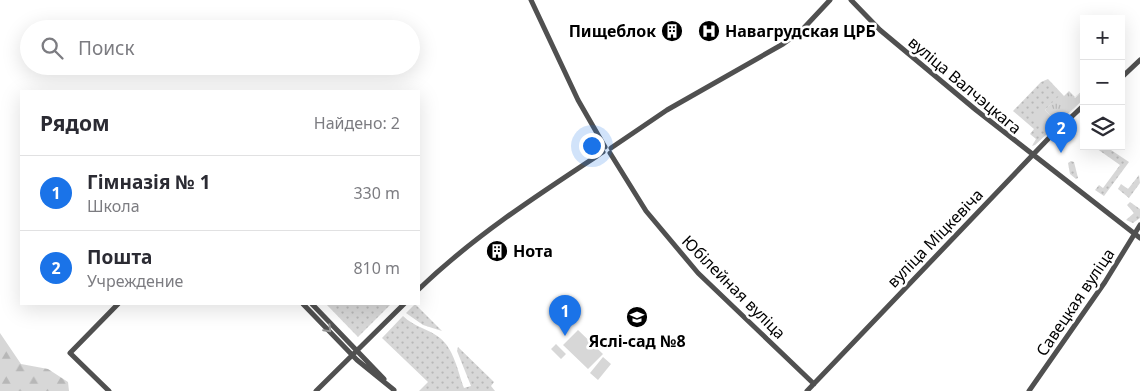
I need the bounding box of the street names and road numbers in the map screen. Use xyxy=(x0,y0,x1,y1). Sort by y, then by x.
street label: вуліца Валчэцкага xyxy=(904,31,1026,139)
street label: вуліца Міцкевіча xyxy=(882,184,988,292)
street label: Юбілейная вуліца xyxy=(677,230,791,344)
street label: Савецкая вуліца xyxy=(1031,244,1119,360)

